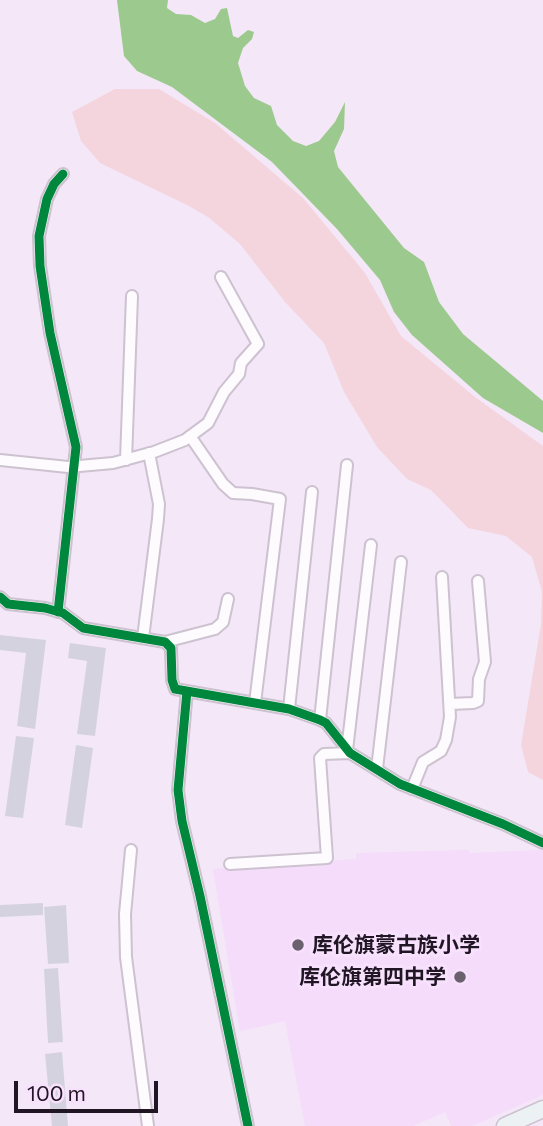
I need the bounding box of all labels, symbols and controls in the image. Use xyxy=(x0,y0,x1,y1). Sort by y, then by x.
place label: 库伦旗蒙古族小学 xyxy=(312,932,480,958)
marker: 库伦旗蒙古族小学 xyxy=(290,937,306,953)
place label: 库伦旗第四中学 xyxy=(299,964,446,990)
marker: 库伦旗第四中学 xyxy=(452,969,468,985)
scale bar xyxy=(18,1066,161,1110)
text: 100 m xyxy=(27,1080,86,1105)

